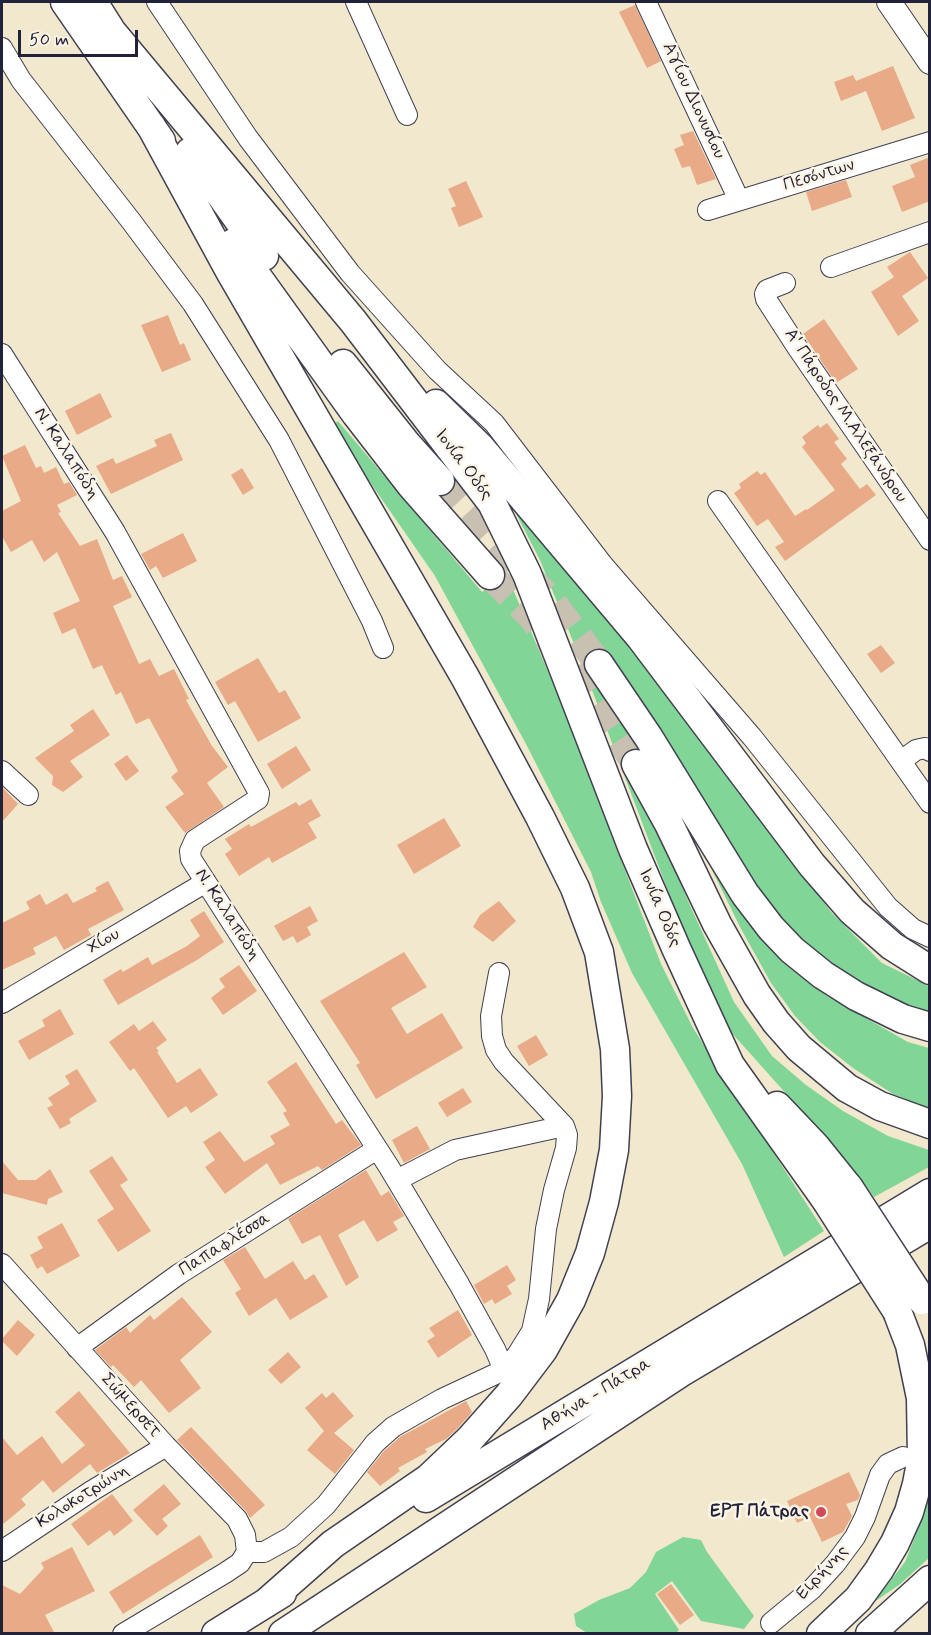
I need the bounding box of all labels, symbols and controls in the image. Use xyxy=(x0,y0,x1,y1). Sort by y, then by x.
scale bar xyxy=(21,18,141,56)
text: 50 m xyxy=(29,28,69,52)
street label: Αγίου Διονυσίου xyxy=(657,39,729,163)
street label: Πεσόντων xyxy=(781,155,857,197)
street label: Α' Πάροδος Μ.Αλεξάνδρου xyxy=(779,325,911,507)
street label: Ν. Καλαπόδη xyxy=(28,404,104,504)
street label: Ιονία Οδός xyxy=(429,425,497,505)
street label: Ν. Καλαπόδη xyxy=(189,865,265,965)
street label: Ιονία Οδός xyxy=(633,865,685,951)
street label: Χίου xyxy=(84,924,124,960)
street label: Παπαφλέσσα xyxy=(175,1208,275,1282)
street label: Αθήνα - Πάτρα xyxy=(537,1354,655,1436)
street label: Σώμερσετ xyxy=(95,1369,165,1443)
street label: Κολοκοτρώνη xyxy=(33,1460,133,1534)
place label: ΕΡΤ Πάτρας xyxy=(710,1501,809,1523)
marker: ΕΡΤ Πάτρας xyxy=(814,1505,828,1519)
street label: Ειρήνης xyxy=(792,1541,854,1605)

